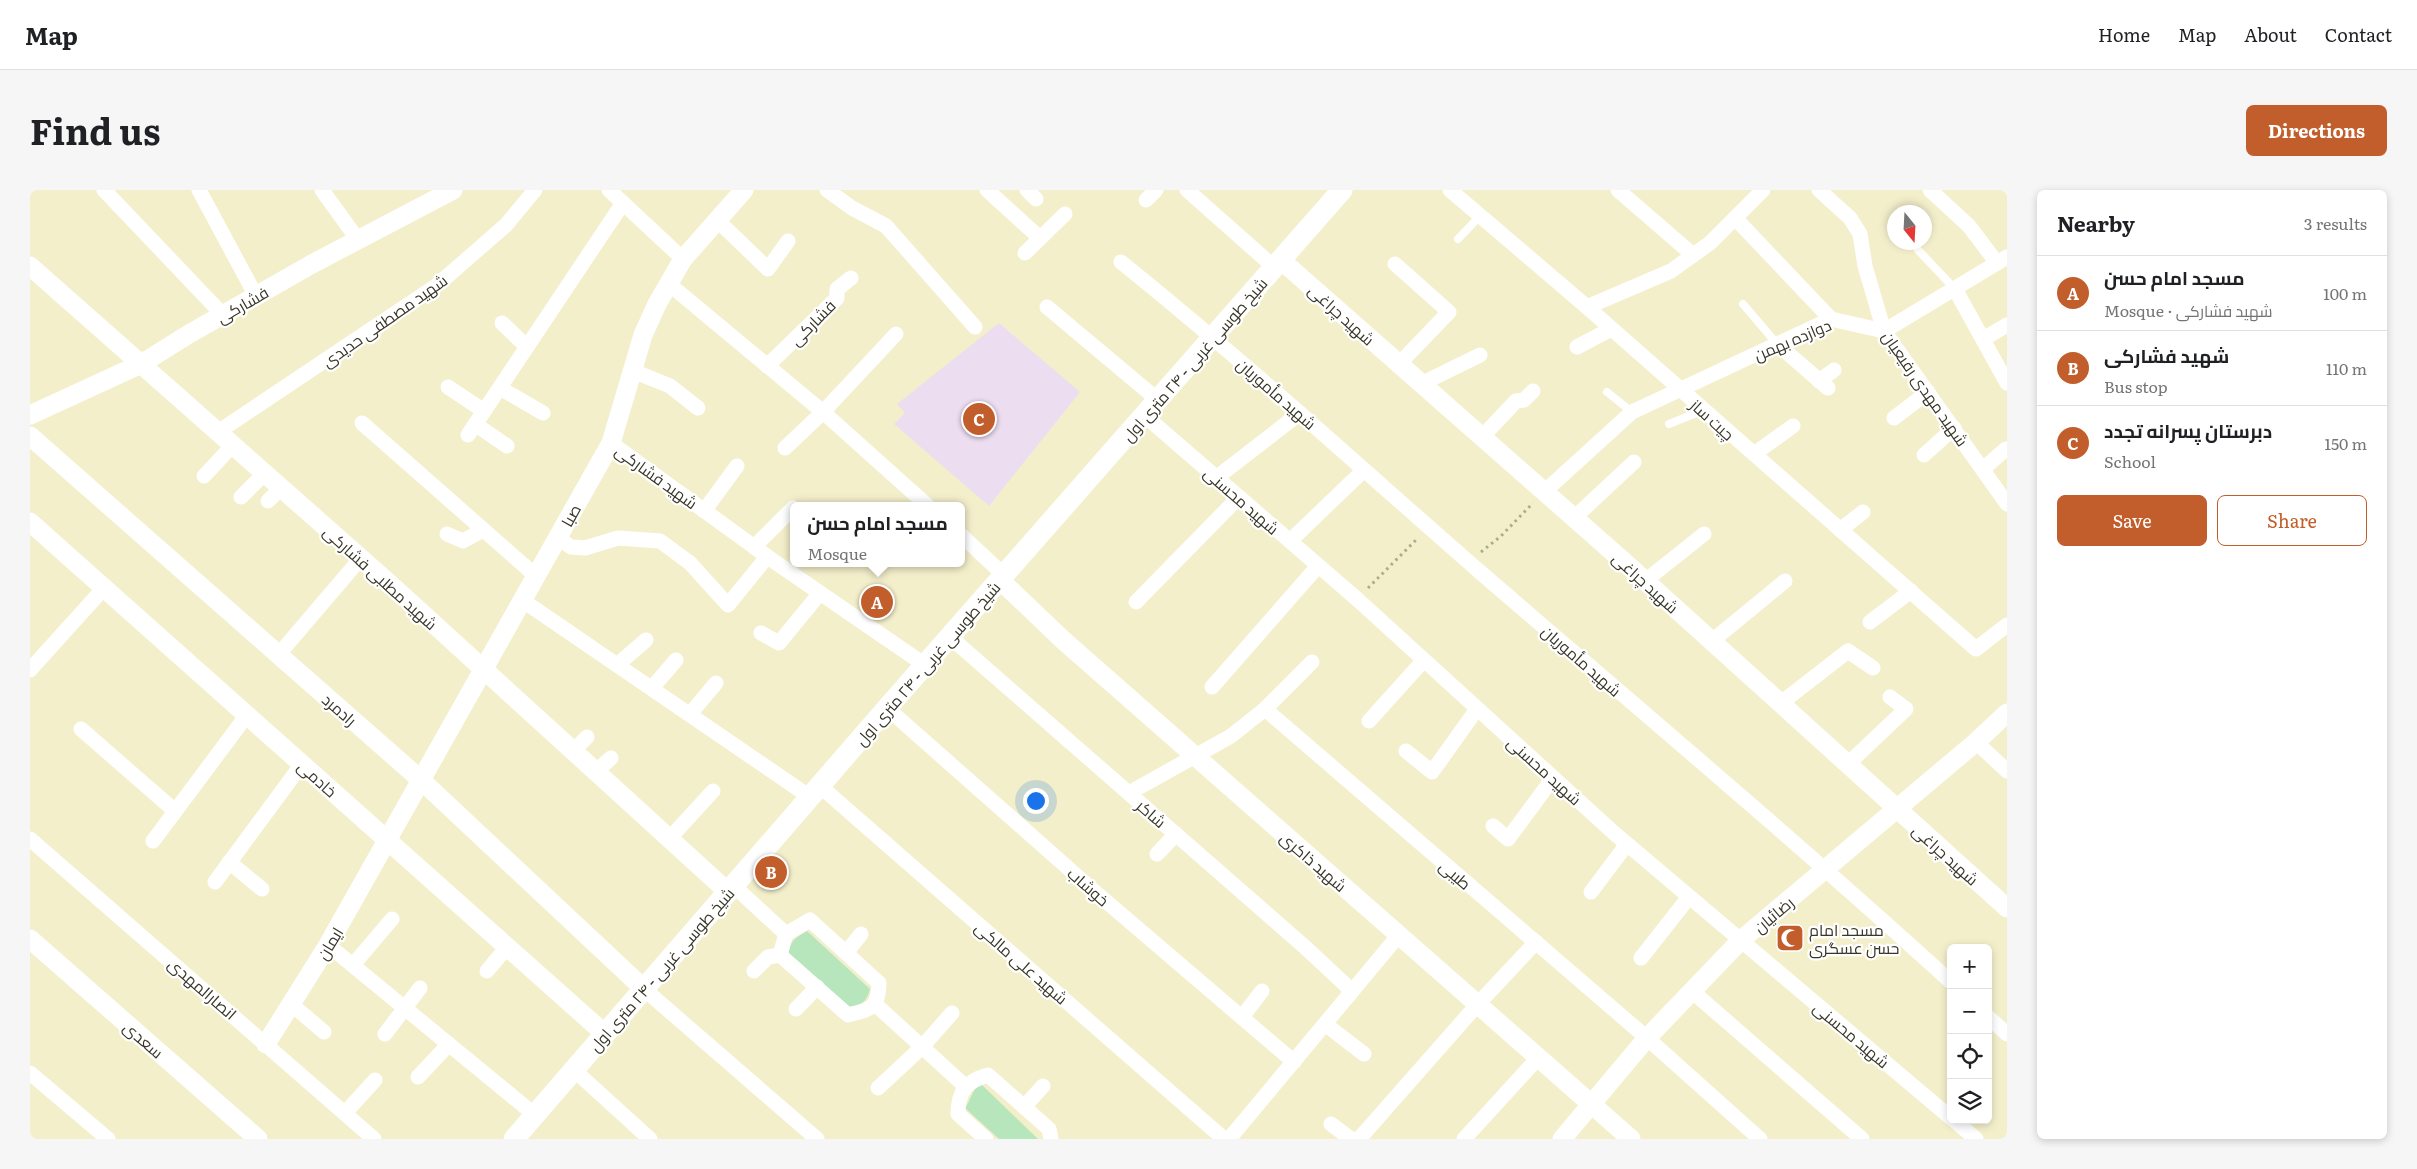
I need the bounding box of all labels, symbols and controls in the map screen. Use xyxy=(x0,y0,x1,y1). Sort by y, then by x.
text: Map xyxy=(25,17,78,52)
text: Home xyxy=(2098,21,2150,48)
text: Map xyxy=(2178,21,2216,48)
text: About xyxy=(2244,21,2297,48)
text: Contact xyxy=(2325,21,2392,48)
text: Find us xyxy=(30,104,160,156)
button: Directions xyxy=(2246,105,2387,156)
north arrow xyxy=(1887,205,1932,250)
text: Nearby xyxy=(2057,207,2135,238)
text: 3 results xyxy=(2304,211,2367,235)
text: مسجد امام حسن xyxy=(2104,263,2245,291)
street label: شهید مصطفی حدیدی xyxy=(316,268,452,372)
street label: شیخ طوسی غربی - ۲۴ متری اول xyxy=(1116,272,1273,447)
street label: شهید چراغی xyxy=(1303,278,1380,351)
street label: فشارکی xyxy=(212,279,272,329)
text: A xyxy=(2067,281,2079,305)
text: 100 m xyxy=(2323,281,2367,305)
street label: فشارکی xyxy=(784,294,840,350)
text: Mosque · شهید فشارکی xyxy=(2104,298,2273,322)
street label: دوازده بهمن xyxy=(1750,312,1834,366)
street label: شهید مهدی رفیعیان xyxy=(1877,325,1975,451)
text: شهید فشارکی xyxy=(2104,341,2229,369)
street label: شهید مأموریان xyxy=(1232,352,1322,434)
text: B xyxy=(2067,356,2079,380)
text: 110 m xyxy=(2326,356,2367,380)
text: Bus stop xyxy=(2104,374,2168,398)
street label: چیت ساز xyxy=(1684,392,1740,446)
pin: C xyxy=(963,400,995,438)
text: دبرستان پسرانه تجدد xyxy=(2104,416,2272,444)
text: C xyxy=(2067,431,2079,455)
text: 150 m xyxy=(2324,431,2367,455)
street label: شهید فشارکی xyxy=(611,438,703,514)
text: School xyxy=(2104,449,2156,473)
street label: شهید محسنی xyxy=(1199,461,1285,539)
button: Save xyxy=(2057,495,2207,546)
button: Share xyxy=(2217,495,2367,546)
street label: صبا xyxy=(554,499,586,531)
popup xyxy=(790,502,965,567)
text: مسجد امام حسن xyxy=(807,508,948,536)
street label: شهید مطلبی فشارکی xyxy=(319,519,443,635)
text: Mosque xyxy=(807,541,867,565)
street label: شهید چراغی xyxy=(1607,546,1684,619)
street label: شیخ طوسی غربی - ۲۴ متری اول xyxy=(849,576,1006,751)
pin: A xyxy=(861,583,893,621)
street label: شهید مأموریان xyxy=(1537,619,1627,701)
street label: رادمرد xyxy=(317,687,363,731)
street label: شهید محسنی xyxy=(1502,730,1588,810)
street label: خادمی xyxy=(293,754,343,802)
your location xyxy=(1023,788,1049,814)
street label: شاکر xyxy=(1131,793,1172,833)
street label: شهید چراغی xyxy=(1907,818,1984,891)
street label: شهید ذاکری xyxy=(1275,825,1353,897)
pin: B xyxy=(755,853,787,891)
street label: طیبی xyxy=(1435,853,1477,895)
street label: خوشاب xyxy=(1063,861,1115,911)
street label: شیخ طوسی غربی - ۲۴ متری اول xyxy=(583,882,740,1057)
street label: رضائیان xyxy=(1748,890,1798,938)
street label: شهید علی مالکی xyxy=(970,915,1074,1009)
place label: مسجد امام حسن عسگری xyxy=(1809,917,1899,959)
street label: ایمان xyxy=(310,922,348,964)
mosque icon: مسجد امام حسن عسگری xyxy=(1775,923,1805,953)
map controls xyxy=(1947,944,1992,1124)
button: + xyxy=(1947,944,1992,989)
street label: انصارالمهدی xyxy=(163,951,243,1025)
button: − xyxy=(1947,989,1992,1034)
street label: شهید محسنی xyxy=(1809,995,1895,1073)
street label: سعدی xyxy=(119,1015,169,1063)
button: locate xyxy=(1947,1034,1992,1079)
button: layers xyxy=(1947,1079,1992,1124)

